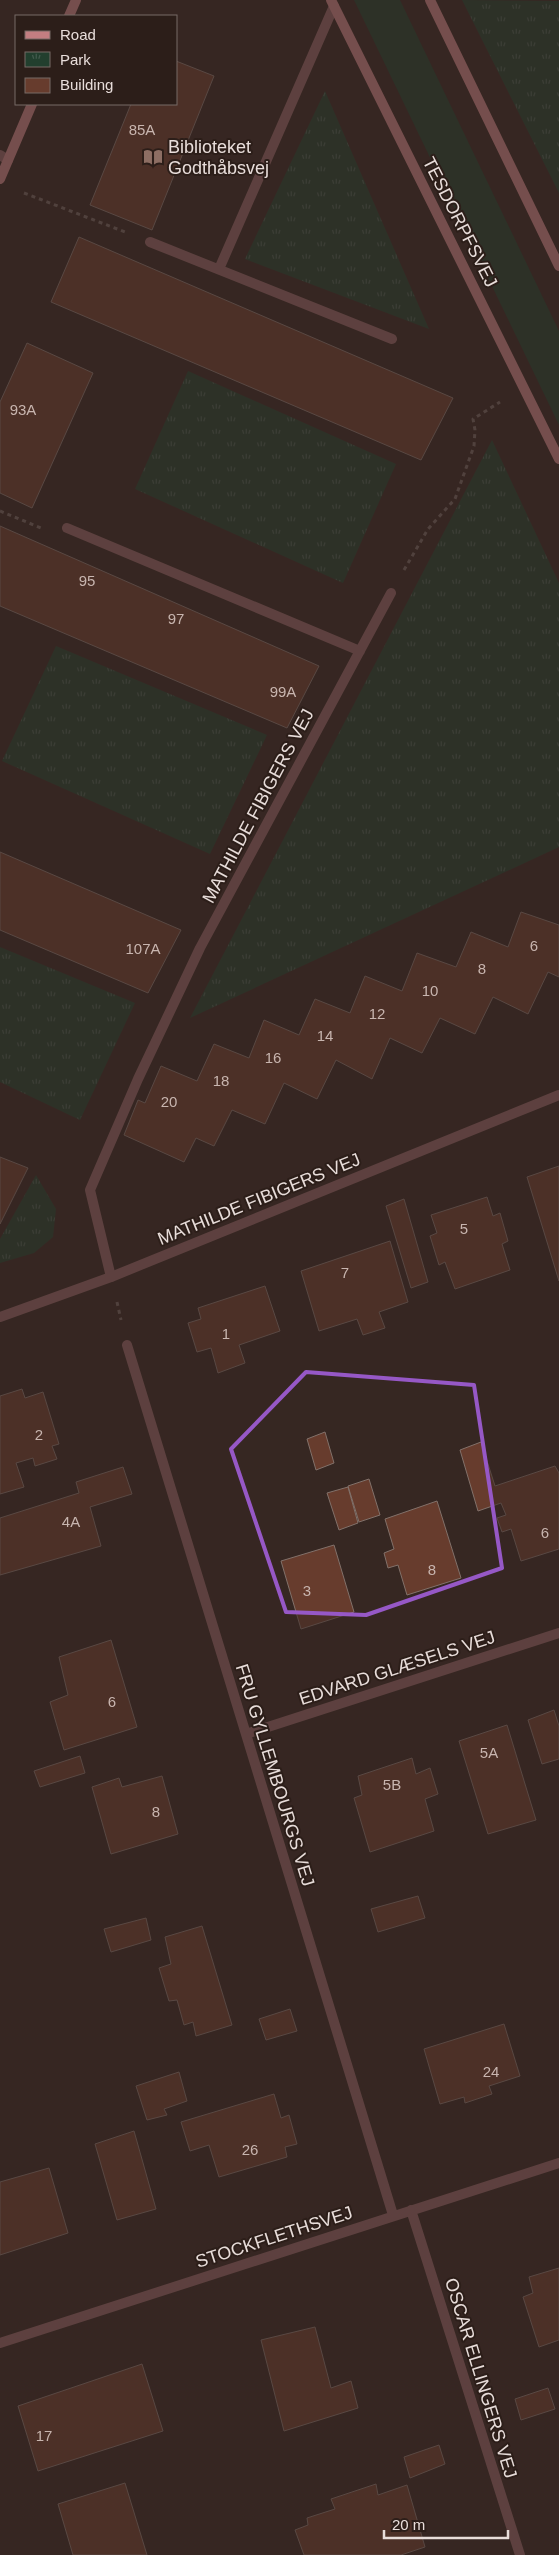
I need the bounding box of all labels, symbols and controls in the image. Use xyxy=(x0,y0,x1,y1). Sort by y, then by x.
legend xyxy=(15,15,178,105)
text: Road xyxy=(60,26,96,43)
text: Park xyxy=(60,51,91,68)
text: Building xyxy=(60,76,113,93)
house number: 85A xyxy=(129,121,155,138)
place label: Biblioteket Godthåbsvej xyxy=(168,137,269,178)
library icon: Biblioteket Godthåbsvej xyxy=(142,146,164,168)
street label: TESDORPFSVEJ xyxy=(419,154,501,290)
house number: 93A xyxy=(10,401,36,418)
house number: 95 xyxy=(79,572,95,589)
house number: 97 xyxy=(168,610,184,627)
house number: 99A xyxy=(270,683,296,700)
street label: MATHILDE FIBIGERS VEJ xyxy=(198,706,318,906)
house number: 6 xyxy=(530,937,538,954)
house number: 107A xyxy=(125,940,161,957)
house number: 8 xyxy=(478,960,486,977)
house number: 10 xyxy=(422,982,438,999)
house number: 12 xyxy=(369,1005,385,1022)
house number: 14 xyxy=(317,1027,333,1044)
house number: 16 xyxy=(265,1049,281,1066)
house number: 18 xyxy=(213,1072,229,1089)
house number: 20 xyxy=(161,1093,177,1110)
street label: MATHILDE FIBIGERS VEJ xyxy=(155,1149,363,1249)
house number: 5 xyxy=(460,1220,468,1237)
house number: 7 xyxy=(341,1264,349,1281)
house number: 1 xyxy=(222,1325,230,1342)
house number: 2 xyxy=(35,1426,43,1443)
house number: 4A xyxy=(62,1513,80,1530)
house number: 6 xyxy=(541,1524,549,1541)
house number: 8 xyxy=(428,1561,436,1578)
house number: 3 xyxy=(303,1582,311,1599)
street label: EDVARD GLÆSELS VEJ xyxy=(297,1627,497,1709)
street label: FRU GYLLEMBOURGS VEJ xyxy=(232,1662,318,1888)
house number: 6 xyxy=(108,1693,116,1710)
house number: 5A xyxy=(480,1744,498,1761)
house number: 5B xyxy=(383,1776,401,1793)
house number: 8 xyxy=(152,1803,160,1820)
house number: 24 xyxy=(483,2063,499,2080)
house number: 26 xyxy=(242,2141,258,2158)
street label: STOCKFLETHSVEJ xyxy=(193,2202,355,2272)
street label: OSCAR ELLINGERS VEJ xyxy=(441,2276,521,2480)
house number: 17 xyxy=(36,2427,52,2444)
scale bar xyxy=(384,2508,508,2540)
text: 20 m xyxy=(392,2516,425,2533)

